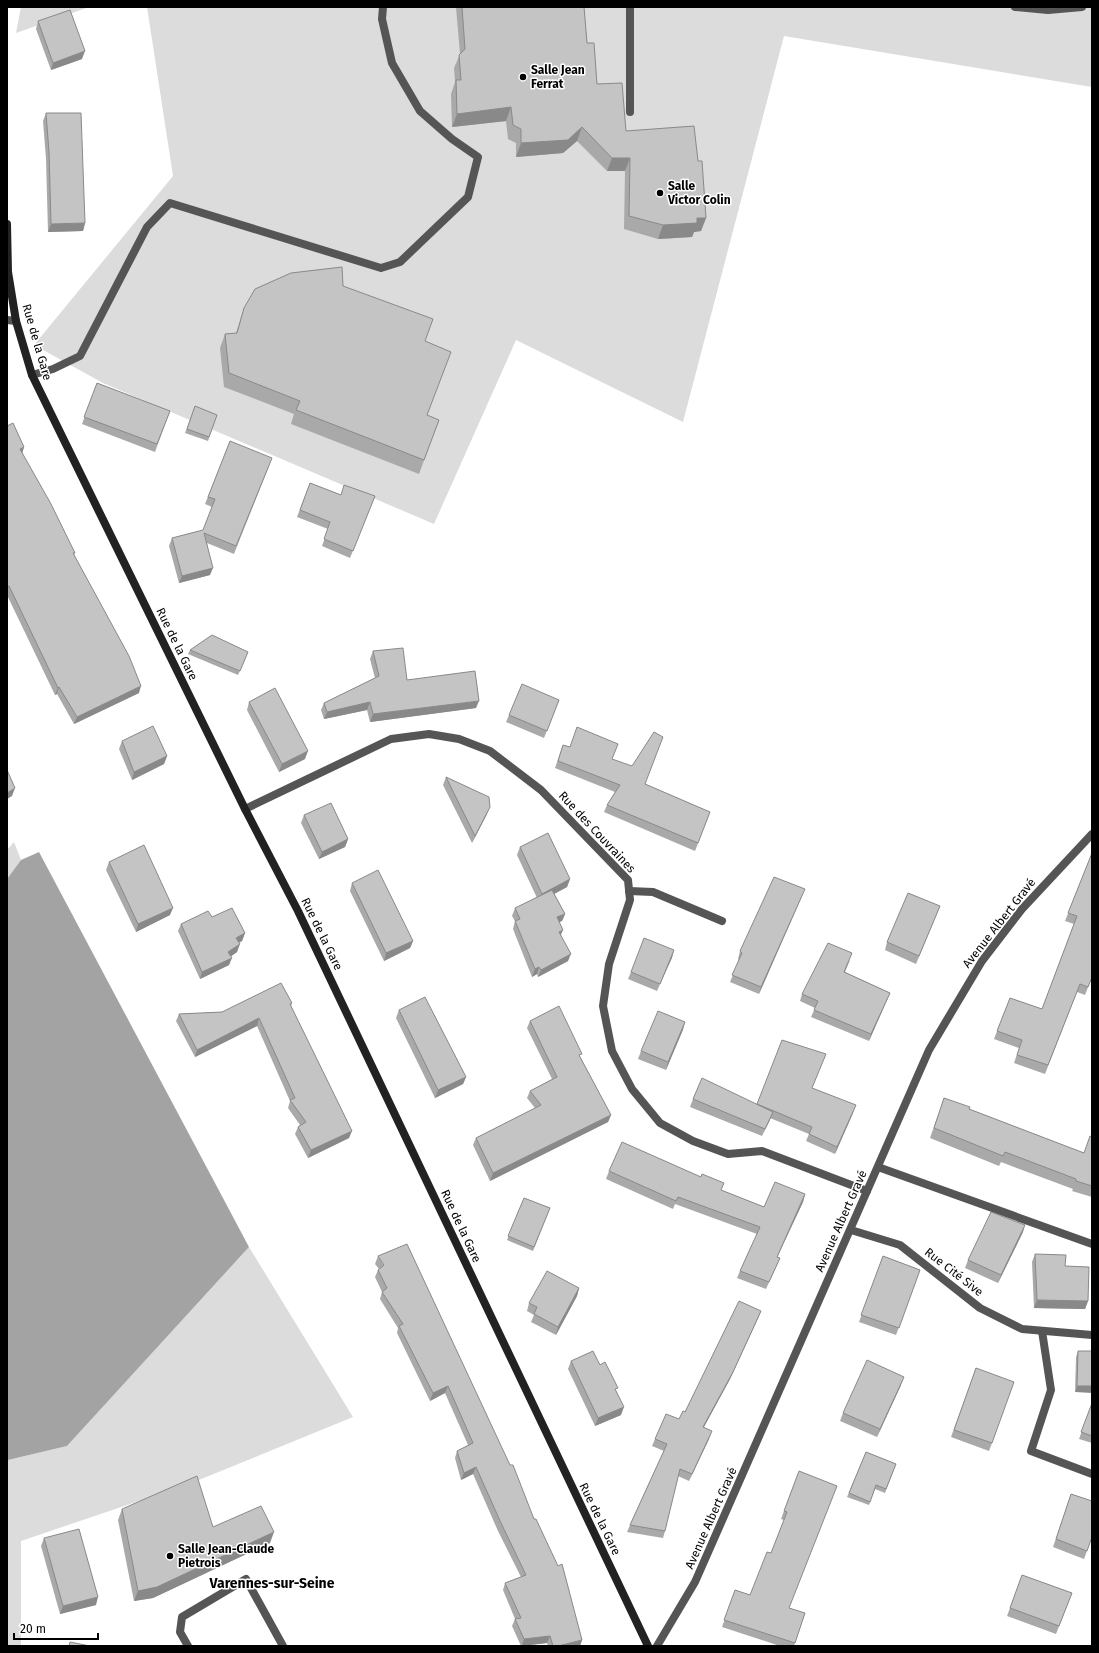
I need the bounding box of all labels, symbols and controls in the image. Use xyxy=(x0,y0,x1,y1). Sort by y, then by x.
place label: Salle Jean Ferrat xyxy=(531,63,585,91)
marker: Salle Jean Ferrat xyxy=(518,72,528,82)
place label: Salle Victor Colin xyxy=(667,179,731,207)
marker: Salle Victor Colin xyxy=(655,188,665,198)
street label: Rue de la Gare xyxy=(19,302,55,382)
street label: Rue de la Gare xyxy=(153,605,201,683)
street label: Rue des Couvraines xyxy=(556,788,639,876)
street label: Avenue Albert Gravé xyxy=(960,875,1038,971)
street label: Rue de la Gare xyxy=(298,895,346,973)
street label: Avenue Albert Gravé xyxy=(812,1168,870,1274)
street label: Rue de la Gare xyxy=(438,1187,484,1265)
street label: Rue Cité Sive xyxy=(922,1245,986,1299)
street label: Avenue Albert Gravé xyxy=(682,1465,740,1571)
street label: Rue de la Gare xyxy=(576,1480,624,1558)
place label: Salle Jean-Claude Pietrois xyxy=(178,1542,274,1570)
marker: Salle Jean-Claude Pietrois xyxy=(165,1551,175,1561)
district label: Varennes-sur-Seine xyxy=(209,1575,335,1592)
scale bar xyxy=(14,1615,98,1641)
text: 20 m xyxy=(20,1622,46,1636)

